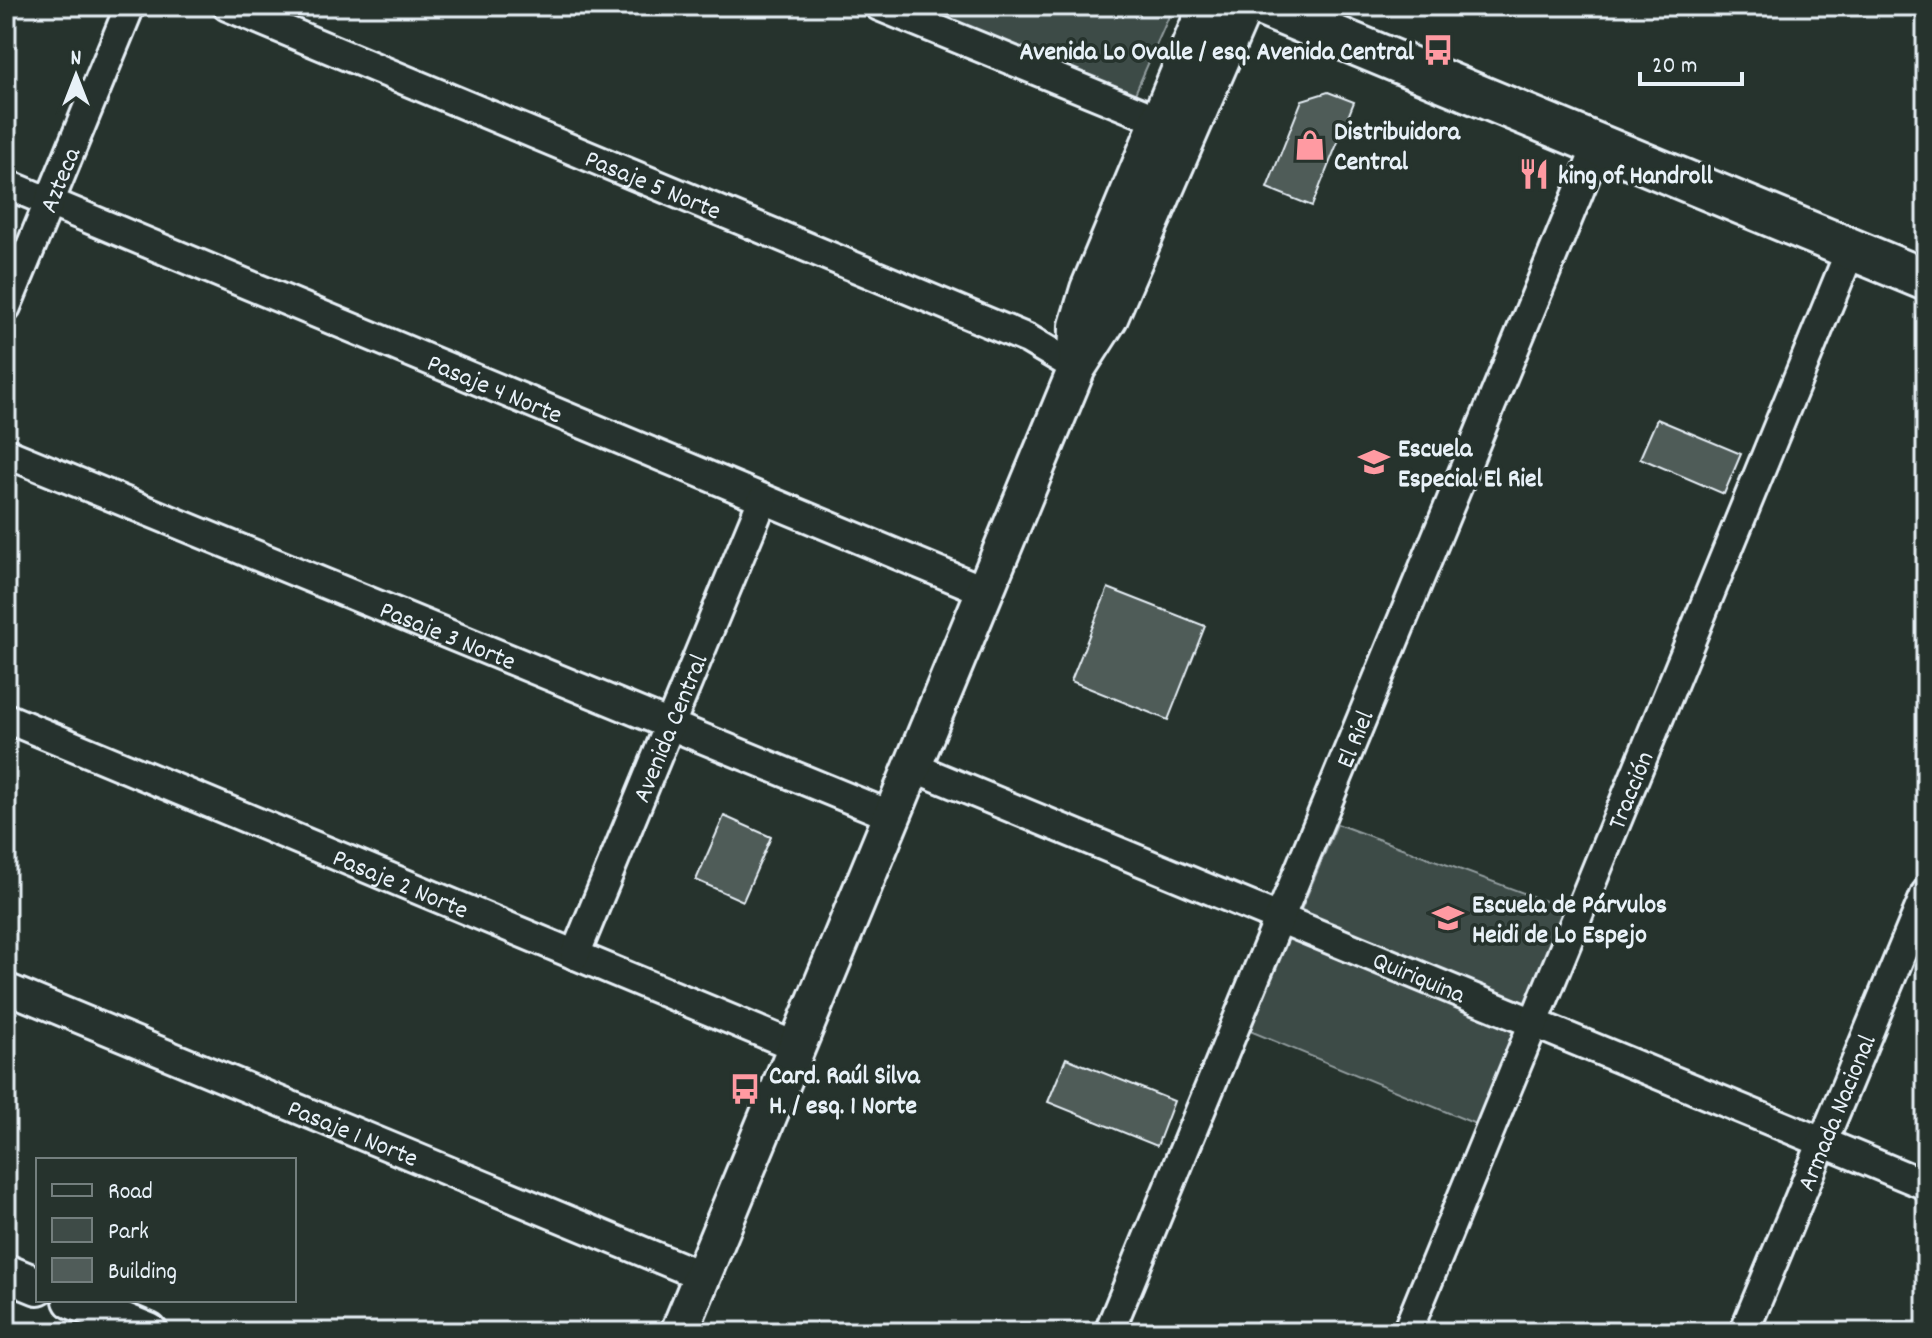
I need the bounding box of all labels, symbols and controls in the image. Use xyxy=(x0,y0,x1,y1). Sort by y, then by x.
bus stop icon: Avenida Lo Ovalle / esq. Avenida Central xyxy=(1421,33,1455,67)
place label: Avenida Lo Ovalle / esq. Avenida Central xyxy=(1019,35,1415,72)
north arrow xyxy=(36,36,116,116)
scale bar xyxy=(1640,36,1742,86)
text: N xyxy=(71,44,82,75)
text: 20 m xyxy=(1652,50,1698,84)
place label: Distribuidora Central xyxy=(1334,115,1461,182)
shop icon: Distribuidora Central xyxy=(1293,128,1327,162)
street label: Azteca xyxy=(32,142,92,219)
street label: Pasaje 5 Norte xyxy=(578,142,726,231)
restaurant icon: king of Handroll xyxy=(1517,157,1551,191)
place label: king of Handroll xyxy=(1558,159,1714,196)
street label: Pasaje 4 Norte xyxy=(421,346,567,435)
place label: Escuela Especial El Riel xyxy=(1398,432,1544,499)
school or university icon: Escuela Especial El Riel xyxy=(1357,445,1391,479)
street label: Pasaje 3 Norte xyxy=(373,593,521,682)
street label: Avenida Central xyxy=(625,649,719,809)
street label: El Riel xyxy=(1328,705,1385,774)
street label: Tracción xyxy=(1600,746,1665,836)
street label: Pasaje 2 Norte xyxy=(326,841,473,930)
place label: Escuela de Párvulos Heidi de Lo Espejo xyxy=(1472,888,1667,955)
school or university icon: Escuela de Párvulos Heidi de Lo Espejo xyxy=(1431,901,1465,935)
street label: Quiriquina xyxy=(1366,944,1471,1015)
street label: Armada Nacional xyxy=(1789,1029,1887,1198)
place label: Card. Raúl Silva H. / esq. 1 Norte xyxy=(769,1059,921,1126)
bus stop icon: Card. Raúl Silva H. / esq. 1 Norte xyxy=(728,1072,762,1106)
street label: Pasaje 1 Norte xyxy=(281,1091,423,1179)
legend xyxy=(36,1158,296,1302)
text: Road xyxy=(108,1176,153,1210)
text: Park xyxy=(108,1216,149,1250)
text: Building xyxy=(108,1256,177,1290)

